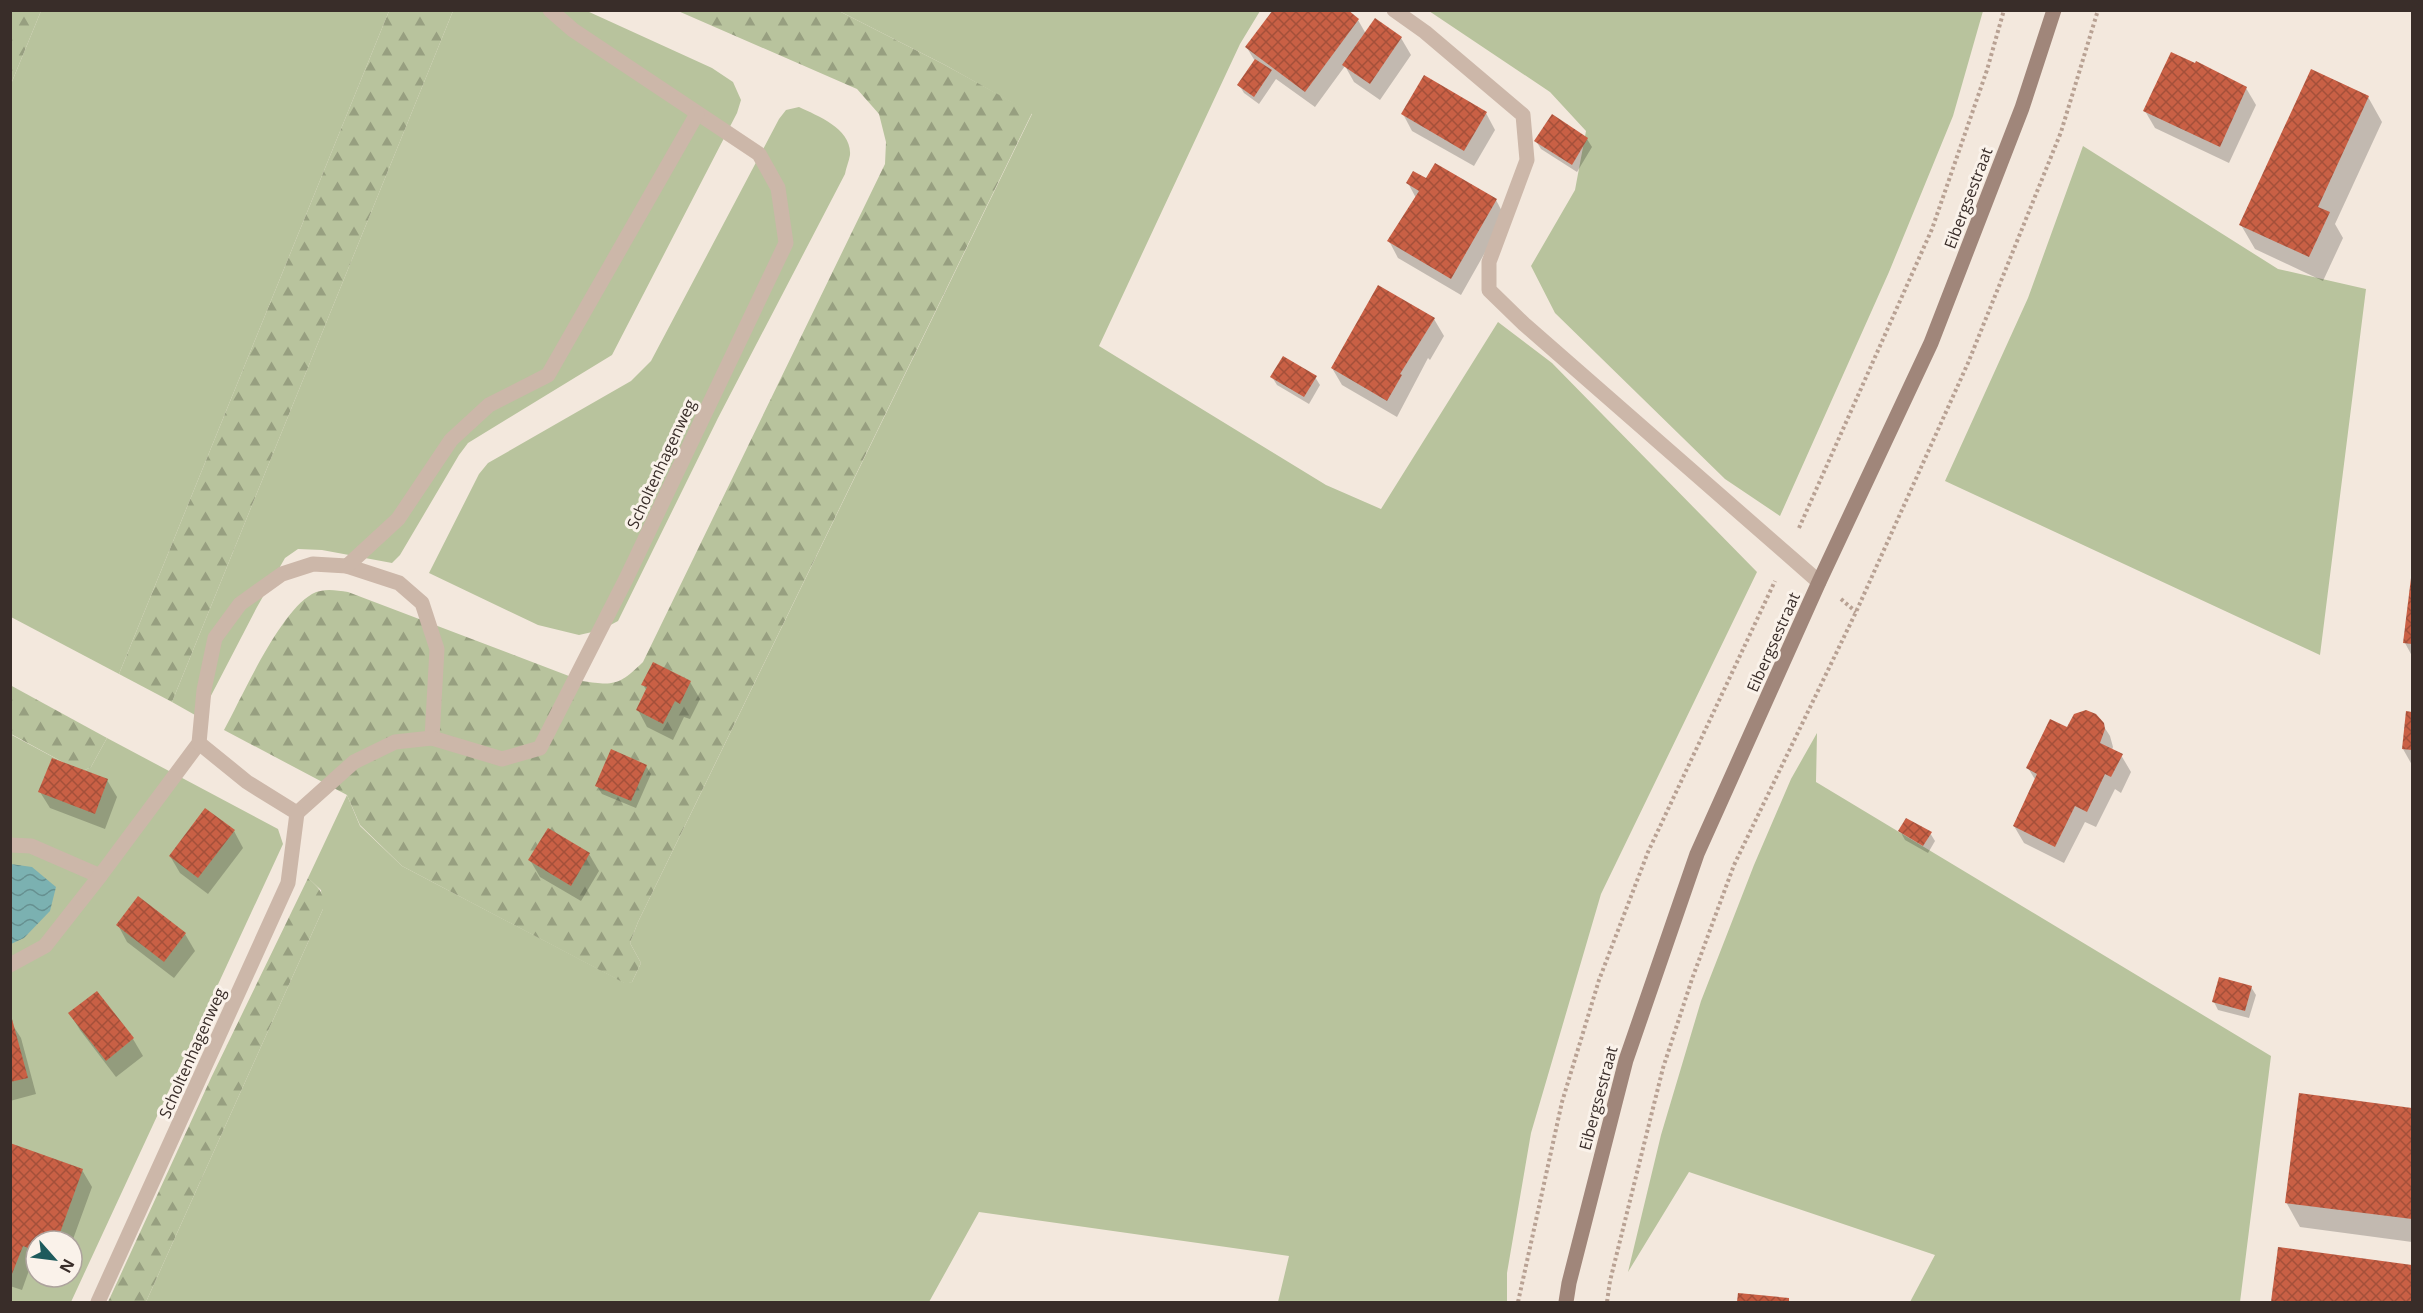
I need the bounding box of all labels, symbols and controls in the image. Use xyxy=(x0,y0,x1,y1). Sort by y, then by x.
street label: Eibergsestraat xyxy=(1939,144,1998,252)
street label: Scholtenhagenweg xyxy=(621,395,701,532)
street label: Eibergsestraat xyxy=(1741,588,1805,695)
street label: Scholtenhagenweg xyxy=(153,984,231,1122)
street label: Eibergsestraat xyxy=(1574,1043,1623,1152)
north arrow xyxy=(24,1229,84,1289)
text: N xyxy=(54,1255,80,1277)

